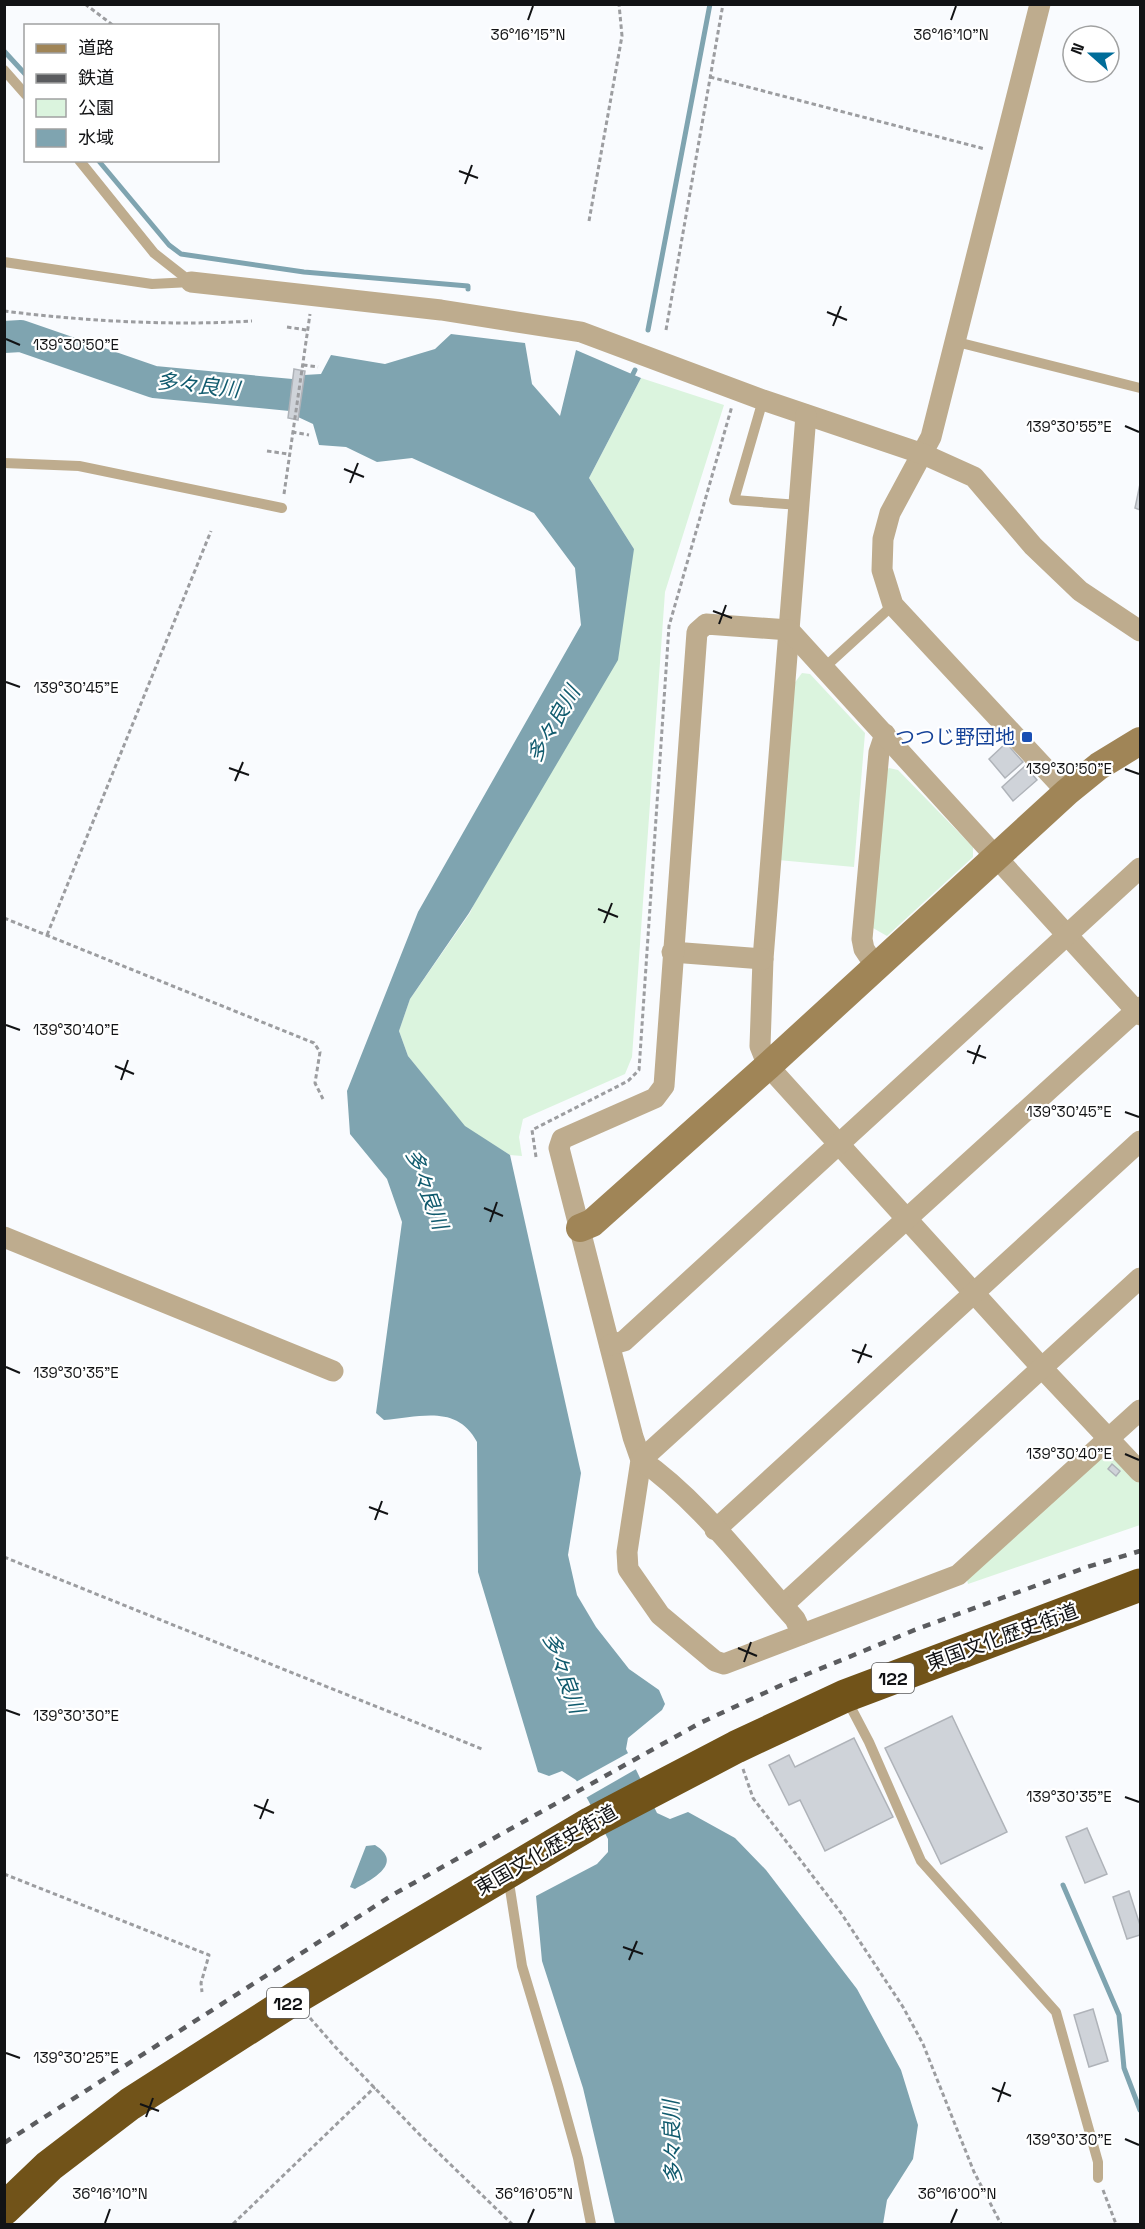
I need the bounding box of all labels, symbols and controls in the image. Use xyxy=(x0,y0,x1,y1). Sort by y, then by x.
legend xyxy=(24,24,219,162)
north arrow xyxy=(1061,24,1121,84)
text: 36°16'15"N xyxy=(491,25,565,44)
text: 36°16'10"N xyxy=(913,25,989,44)
text: 道路 xyxy=(78,36,114,59)
text: N xyxy=(1066,40,1089,58)
text: 鉄道 xyxy=(78,66,114,89)
text: 公園 xyxy=(78,96,114,119)
text: 水域 xyxy=(78,126,114,149)
text: 139°30'50"E xyxy=(33,335,119,354)
water label: 多々良川 xyxy=(155,367,243,403)
text: 139°30'55"E xyxy=(1026,417,1112,436)
text: 139°30'45"E xyxy=(33,678,119,697)
water label: 多々良川 xyxy=(520,679,587,767)
place label: つつじ野団地 xyxy=(895,724,1015,750)
marker: つつじ野団地 xyxy=(1020,730,1034,744)
text: 139°30'50"E xyxy=(1026,759,1112,778)
text: 139°30'40"E xyxy=(33,1020,119,1039)
text: 139°30'45"E xyxy=(1026,1102,1112,1121)
water label: 多々良川 xyxy=(400,1145,455,1235)
text: 139°30'35"E xyxy=(33,1363,119,1382)
text: 139°30'40"E xyxy=(1026,1444,1112,1463)
street label: 東国文化歴史街道 xyxy=(922,1597,1082,1677)
water label: 多々良川 xyxy=(537,1629,592,1719)
road number: 122 xyxy=(872,1663,914,1693)
text: 139°30'30"E xyxy=(33,1706,119,1725)
text: 139°30'35"E xyxy=(1026,1787,1112,1806)
street label: 東国文化歴史街道 xyxy=(470,1799,622,1901)
road number: 122 xyxy=(267,1988,309,2018)
text: 139°30'25"E xyxy=(33,2048,119,2067)
water label: 多々良川 xyxy=(657,2098,687,2184)
text: 139°30'30"E xyxy=(1026,2130,1112,2149)
text: 36°16'10"N xyxy=(72,2184,148,2203)
text: 36°16'05"N xyxy=(495,2184,573,2203)
text: 36°16'00"N xyxy=(918,2184,996,2203)

